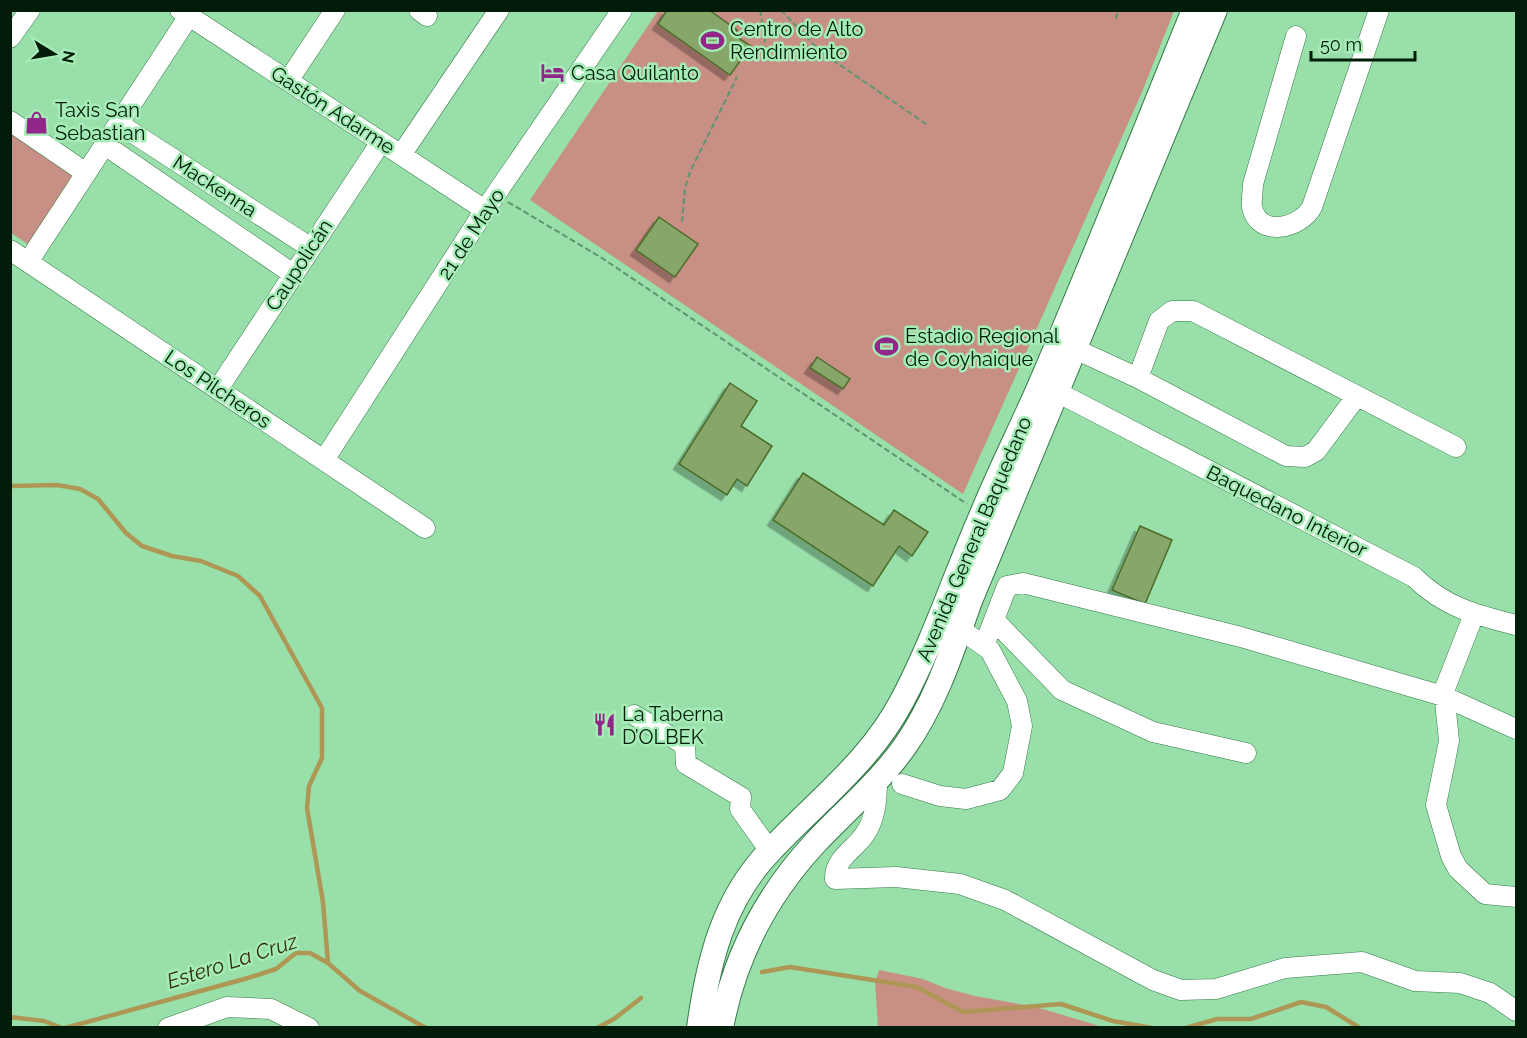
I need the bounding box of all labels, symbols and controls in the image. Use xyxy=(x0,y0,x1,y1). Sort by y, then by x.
place label: Centro de Alto Rendimiento xyxy=(730,17,864,64)
north arrow xyxy=(24,24,84,84)
scale bar xyxy=(1311,24,1414,62)
sports icon: Centro de Alto Rendimiento xyxy=(699,28,725,54)
text: 50 m xyxy=(1320,34,1362,55)
text: N xyxy=(58,49,79,65)
hotel icon: Casa Quilanto xyxy=(540,60,566,86)
street label: Gastón Adarme xyxy=(266,61,400,159)
place label: Casa Quilanto xyxy=(571,61,699,85)
place label: Taxis San Sebastian xyxy=(55,98,145,145)
shop icon: Taxis San Sebastian xyxy=(24,109,50,135)
street label: Mackenna xyxy=(168,150,262,222)
street label: 21 de Mayo xyxy=(433,184,509,284)
street label: Caupolicán xyxy=(261,215,337,315)
place label: Estadio Regional de Coyhaique xyxy=(905,324,1060,371)
sports icon: Estadio Regional de Coyhaique xyxy=(874,334,900,360)
street label: Los Pilcheros xyxy=(160,345,276,433)
street label: Avenida General Baquedano xyxy=(911,413,1037,665)
street label: Baquedano Interior xyxy=(1203,460,1371,562)
place label: La Taberna D’OLBEK xyxy=(622,702,724,749)
restaurant icon: La Taberna D’OLBEK xyxy=(591,712,617,738)
water label: Estero La Cruz xyxy=(164,928,302,994)

